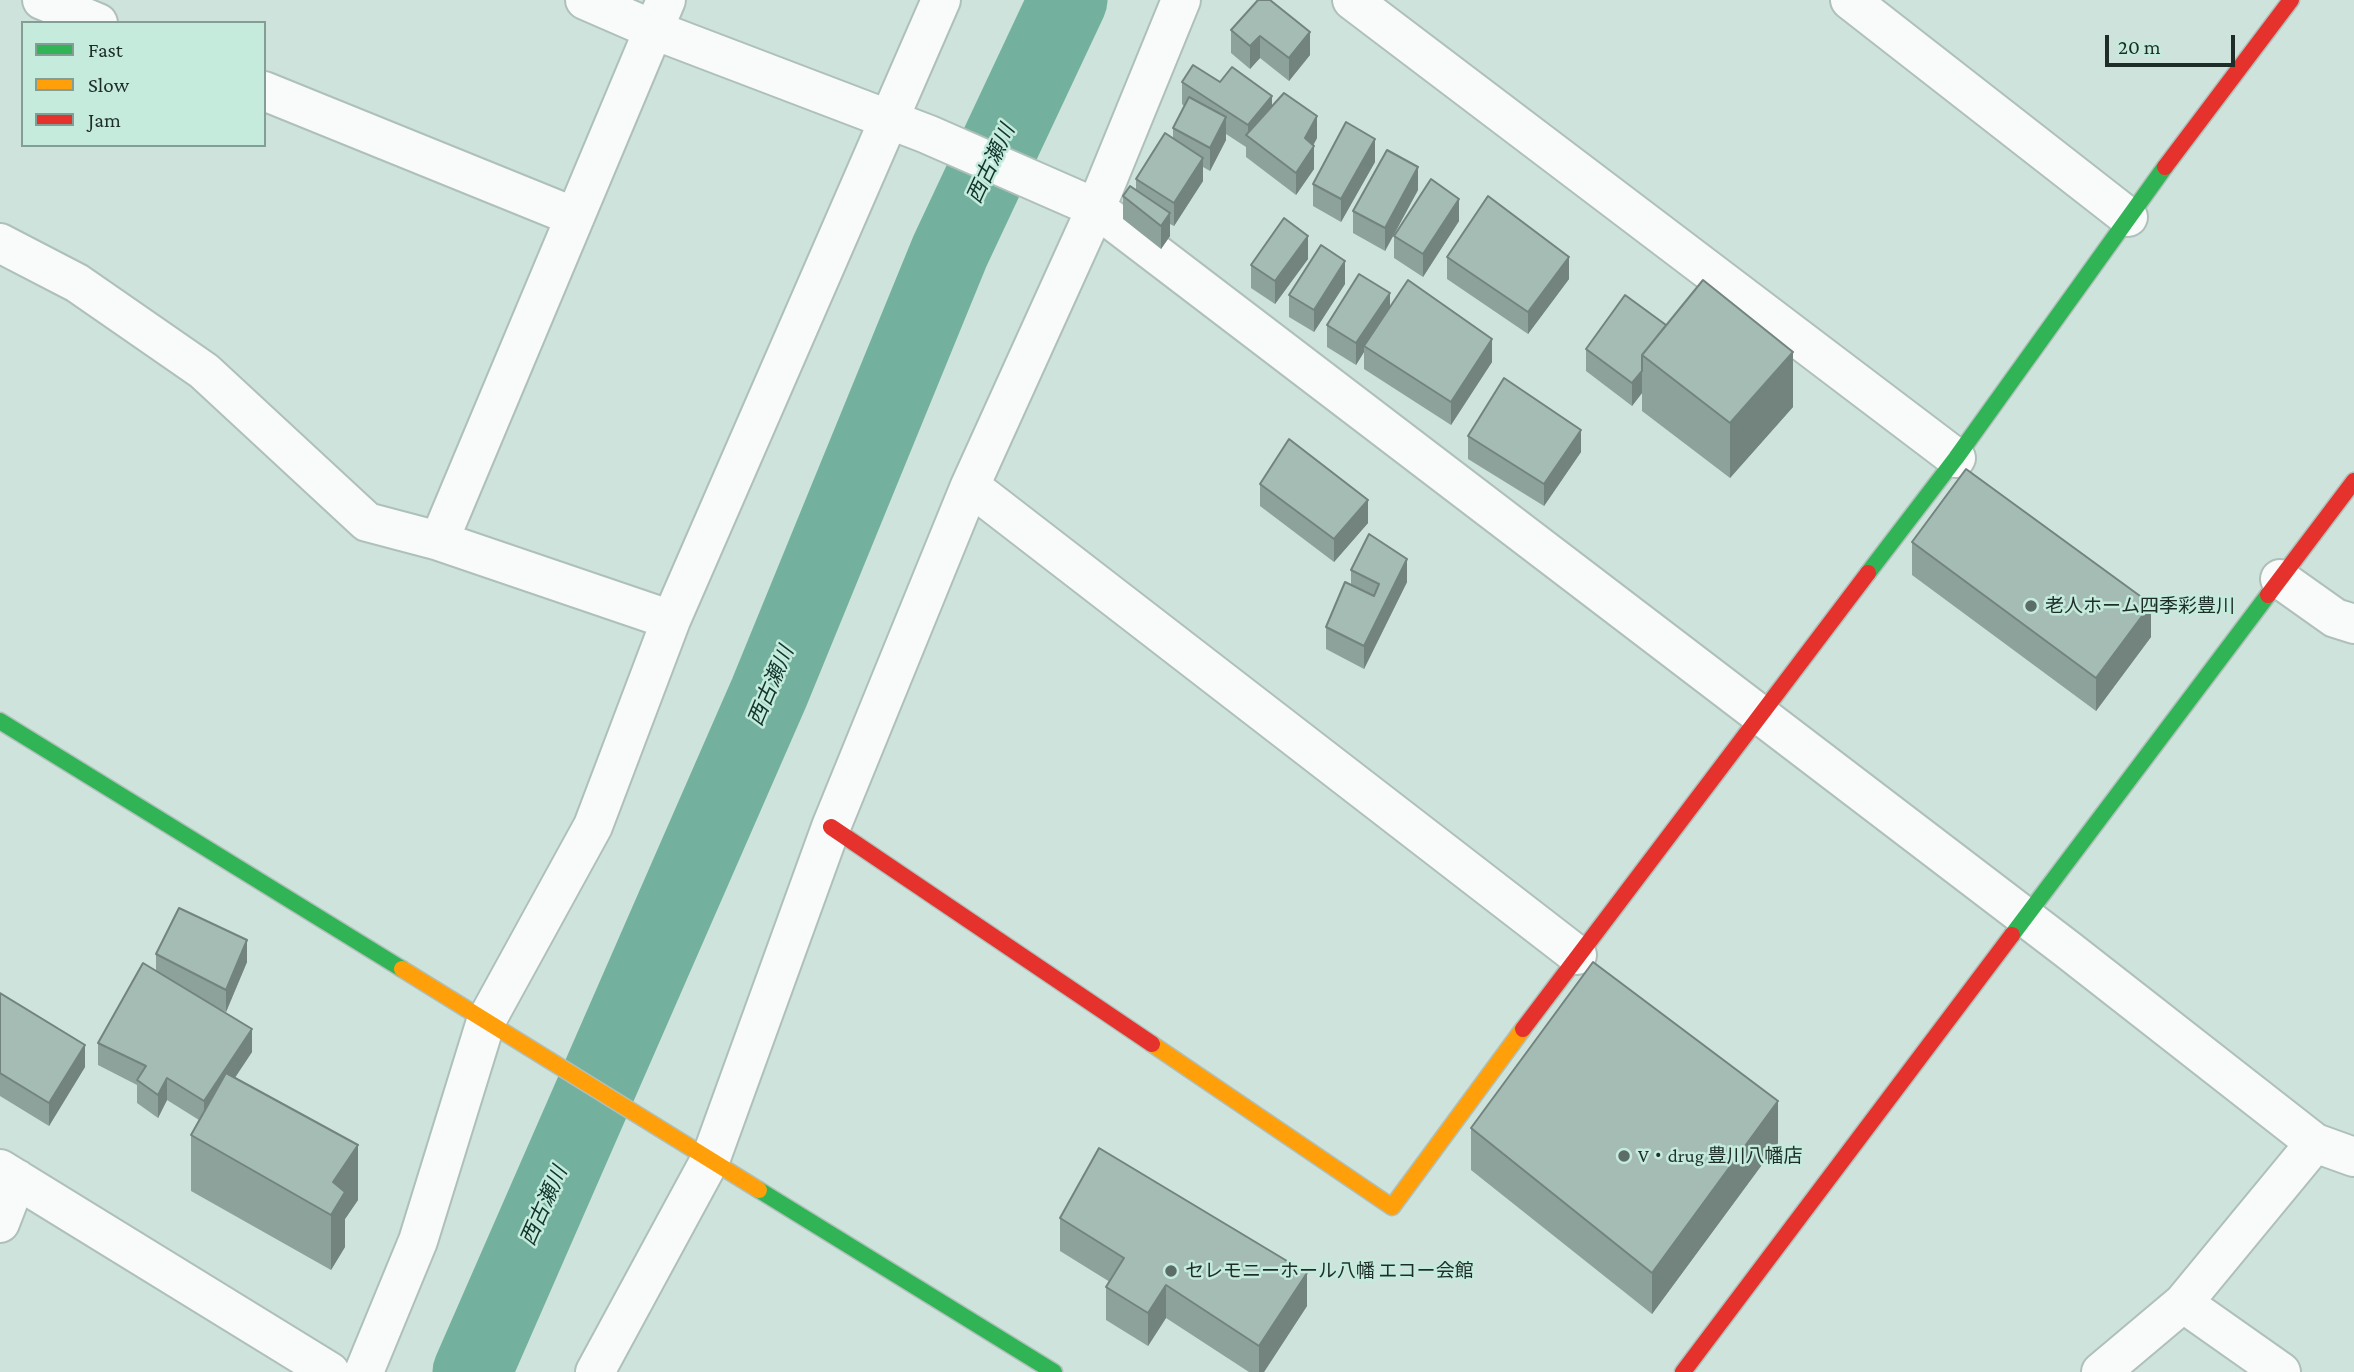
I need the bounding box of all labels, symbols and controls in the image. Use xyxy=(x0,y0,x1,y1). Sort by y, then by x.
legend xyxy=(21,21,266,147)
scale bar xyxy=(2109,21,2238,65)
text: 20 m xyxy=(2118,35,2161,59)
text: Fast xyxy=(88,38,123,62)
text: Slow xyxy=(88,73,129,97)
text: Jam xyxy=(88,108,121,132)
water label: 西古瀬川 xyxy=(962,121,1020,207)
place label: 老人ホーム四季彩豊川 xyxy=(2045,595,2235,617)
marker: 老人ホーム四季彩豊川 xyxy=(2023,598,2039,614)
water label: 西古瀬川 xyxy=(743,642,799,730)
place label: V・drug 豊川八幡店 xyxy=(1638,1145,1802,1167)
marker: V・drug 豊川八幡店 xyxy=(1616,1148,1632,1164)
water label: 西古瀬川 xyxy=(515,1163,573,1249)
place label: セレモニーホール八幡 エコー会館 xyxy=(1185,1260,1474,1282)
marker: セレモニーホール八幡 エコー会館 xyxy=(1163,1263,1179,1279)

